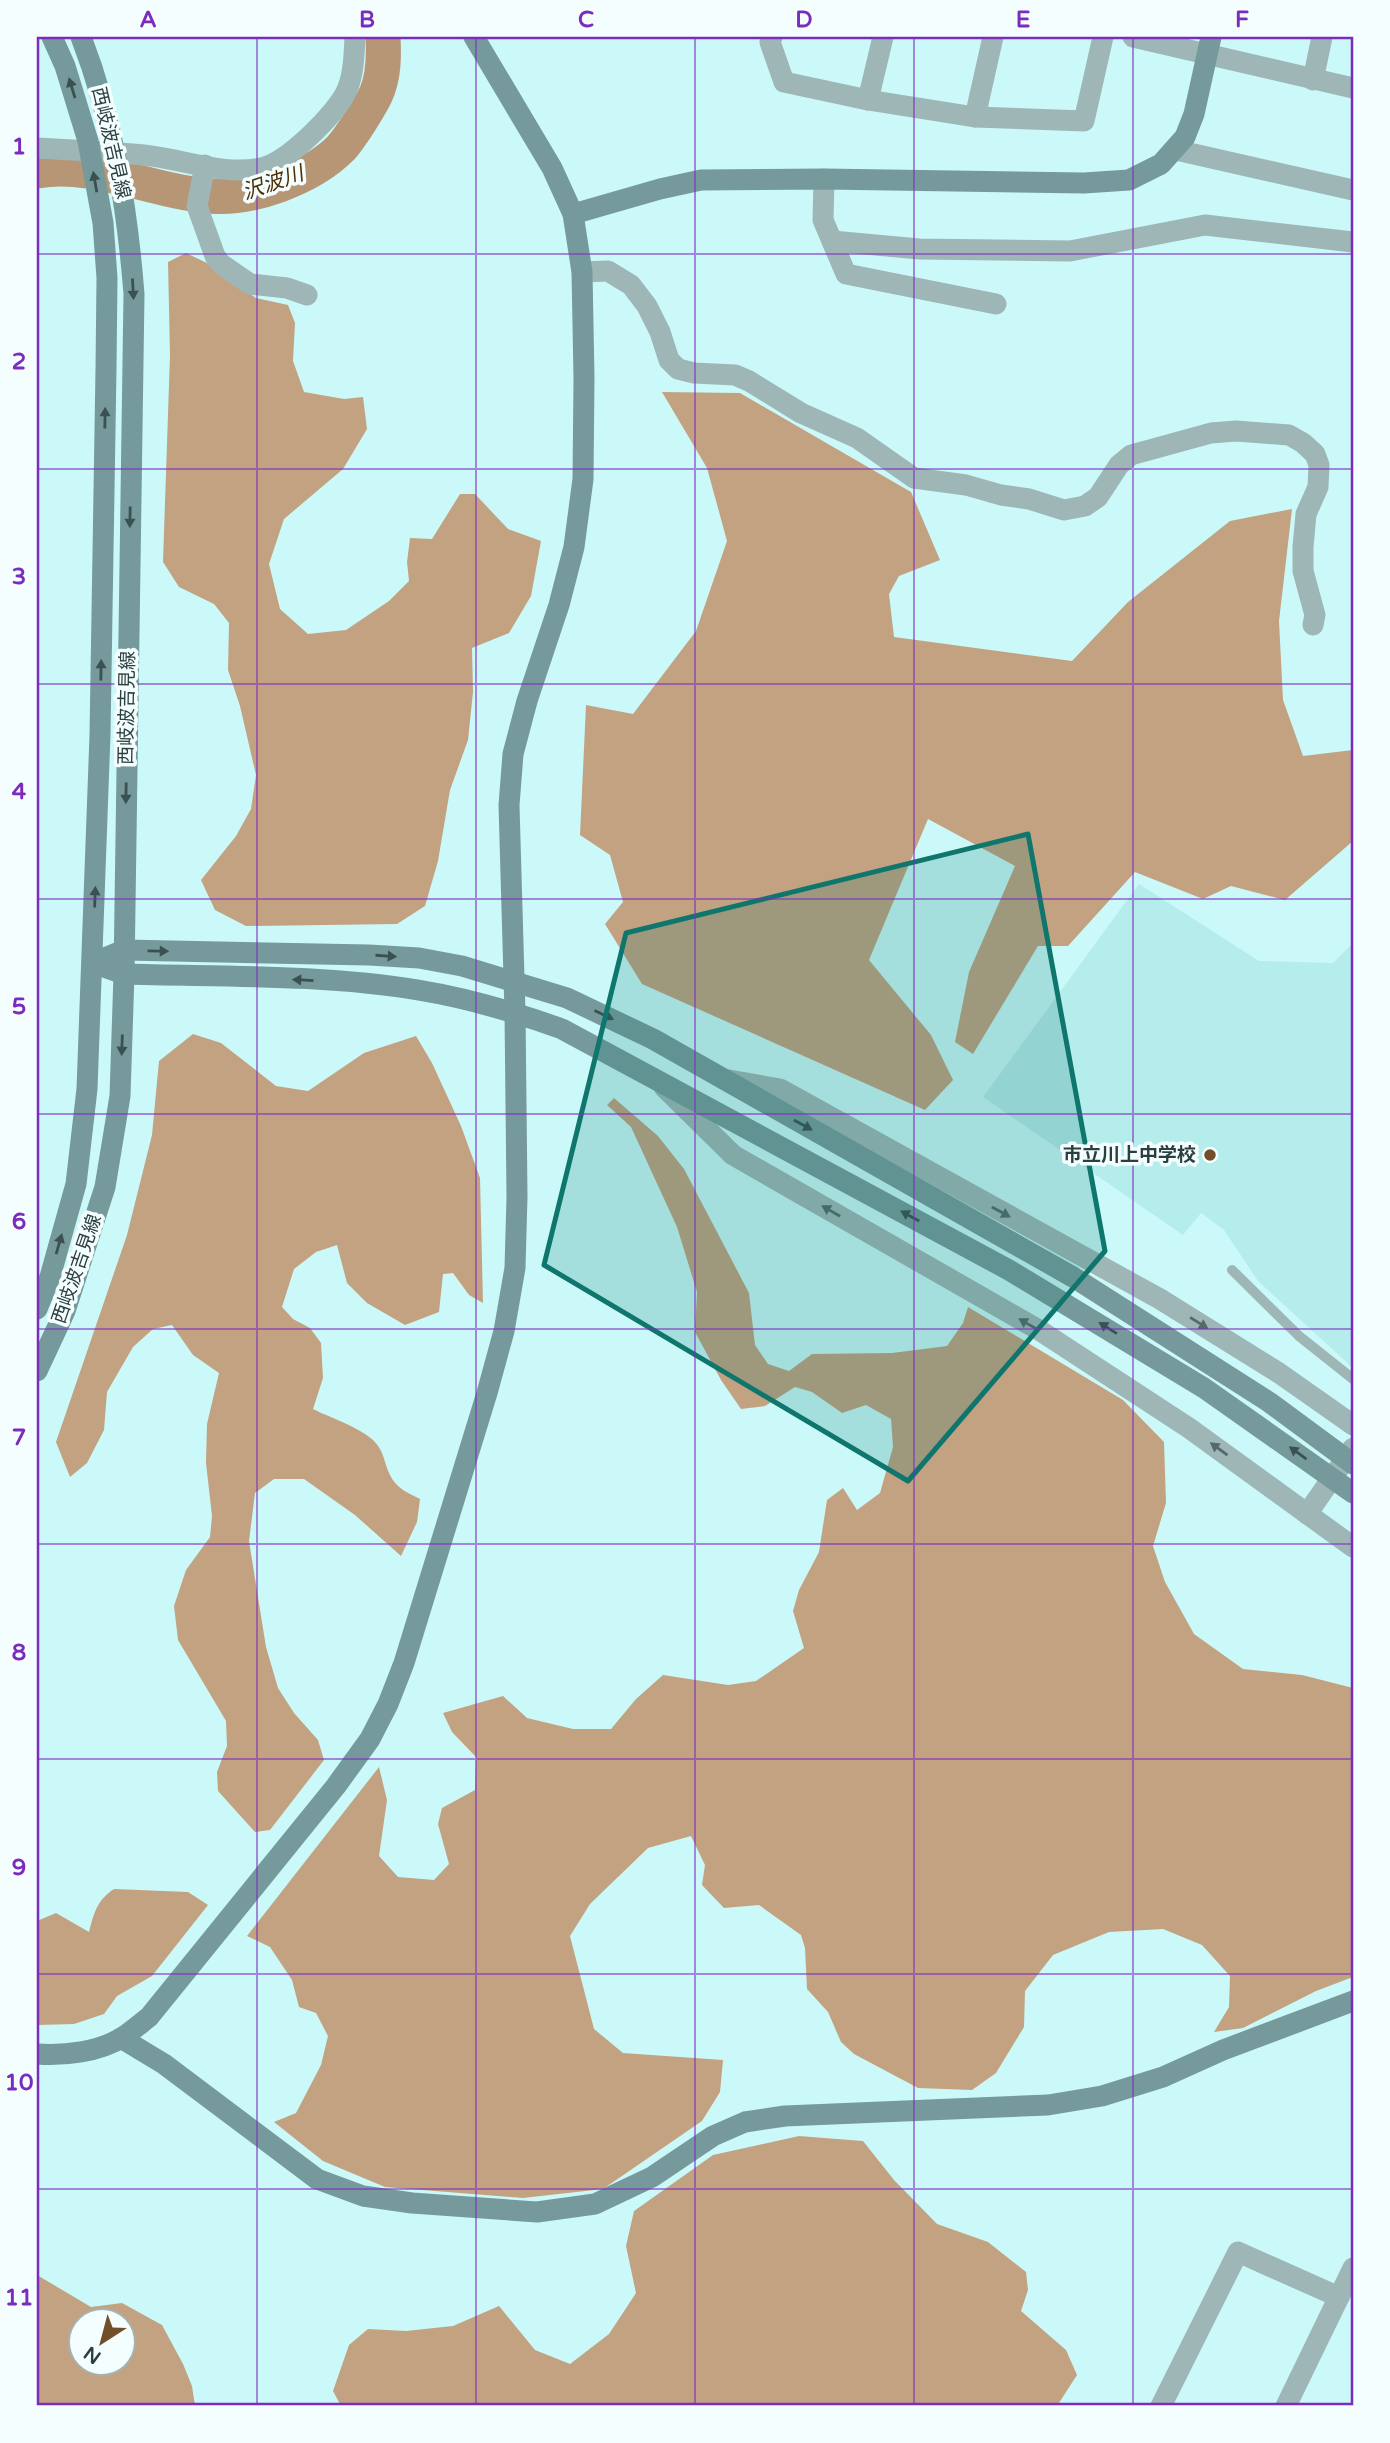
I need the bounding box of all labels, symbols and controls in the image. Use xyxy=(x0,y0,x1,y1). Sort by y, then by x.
text: A xyxy=(139,6,157,34)
text: B xyxy=(359,6,375,34)
text: C xyxy=(578,6,594,34)
text: D xyxy=(795,6,813,34)
text: E xyxy=(1016,6,1030,34)
text: F xyxy=(1235,6,1249,34)
one-way arrow xyxy=(66,78,76,99)
street label: 西岐波吉見線 xyxy=(87,85,135,201)
text: 1 xyxy=(12,133,26,161)
water label: 沢波川 xyxy=(239,160,309,205)
one-way arrow xyxy=(89,171,100,193)
one-way arrow xyxy=(128,279,139,301)
text: 2 xyxy=(12,348,26,376)
one-way arrow xyxy=(100,407,111,429)
one-way arrow xyxy=(124,506,136,528)
text: 3 xyxy=(12,563,26,591)
street label: 西岐波吉見線 xyxy=(115,651,139,765)
one-way arrow xyxy=(95,659,107,681)
text: 4 xyxy=(12,778,27,806)
one-way arrow xyxy=(121,783,132,805)
one-way arrow xyxy=(89,886,100,908)
one-way arrow xyxy=(148,945,170,957)
one-way arrow xyxy=(375,950,397,961)
one-way arrow xyxy=(291,974,313,985)
text: 5 xyxy=(12,993,26,1021)
one-way arrow xyxy=(594,1010,614,1021)
one-way arrow xyxy=(116,1035,127,1057)
one-way arrow xyxy=(793,1119,813,1131)
place label: 市立川上中学校 xyxy=(1063,1144,1196,1166)
marker: 市立川上中学校 xyxy=(1202,1147,1218,1163)
one-way arrow xyxy=(822,1204,841,1217)
one-way arrow xyxy=(991,1206,1010,1218)
text: 6 xyxy=(12,1208,26,1236)
one-way arrow xyxy=(900,1210,919,1222)
street label: 西岐波吉見線 xyxy=(48,1212,106,1326)
one-way arrow xyxy=(54,1233,65,1255)
one-way arrow xyxy=(1189,1317,1209,1330)
one-way arrow xyxy=(1019,1318,1038,1330)
one-way arrow xyxy=(1098,1322,1117,1335)
text: 7 xyxy=(12,1424,26,1452)
one-way arrow xyxy=(1209,1442,1228,1456)
one-way arrow xyxy=(1289,1446,1307,1460)
text: 8 xyxy=(12,1639,26,1667)
text: 9 xyxy=(12,1854,26,1882)
text: 10 xyxy=(5,2069,33,2097)
text: 11 xyxy=(5,2284,33,2312)
north arrow xyxy=(66,2306,136,2376)
text: N xyxy=(80,2342,105,2368)

